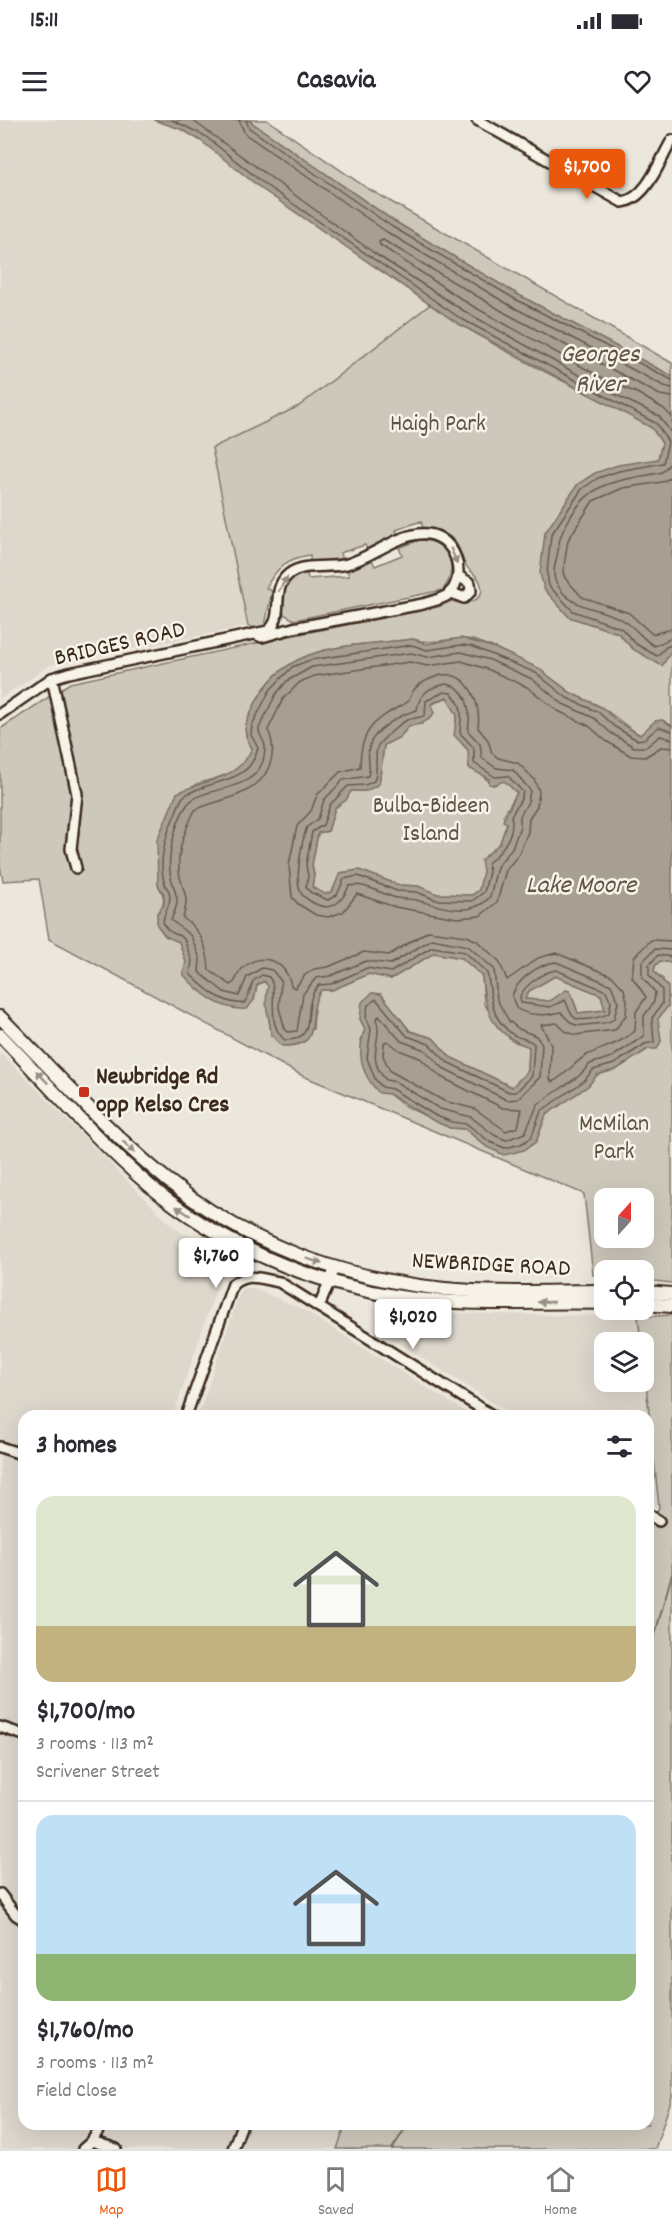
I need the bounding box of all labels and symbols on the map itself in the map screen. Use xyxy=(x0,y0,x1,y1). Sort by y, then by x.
pin: $1,700 xyxy=(538,149,636,200)
water label: Georges River xyxy=(560,337,641,404)
park label: Haigh Park xyxy=(390,408,486,442)
one-way arrow xyxy=(449,547,459,565)
one-way arrow xyxy=(277,576,288,592)
street label: BRIDGES ROAD xyxy=(51,613,189,677)
park label: Bulba-Bideen Island xyxy=(373,790,489,852)
water label: Lake Moore xyxy=(526,868,638,905)
place label: Newbridge Rd opp Kelso Cres xyxy=(96,1061,229,1123)
one-way arrow xyxy=(35,1071,49,1085)
marker: Newbridge Rd opp Kelso Cres xyxy=(77,1085,91,1099)
park label: McMilan Park xyxy=(579,1108,649,1170)
one-way arrow xyxy=(121,1140,136,1153)
north arrow xyxy=(594,1188,654,1248)
one-way arrow xyxy=(175,1205,192,1216)
pin: $1,760 xyxy=(167,1238,265,1289)
street label: NEWBRIDGE ROAD xyxy=(411,1245,571,1287)
one-way arrow xyxy=(305,1257,323,1267)
one-way arrow xyxy=(537,1297,556,1307)
pin: $1,020 xyxy=(364,1299,462,1350)

